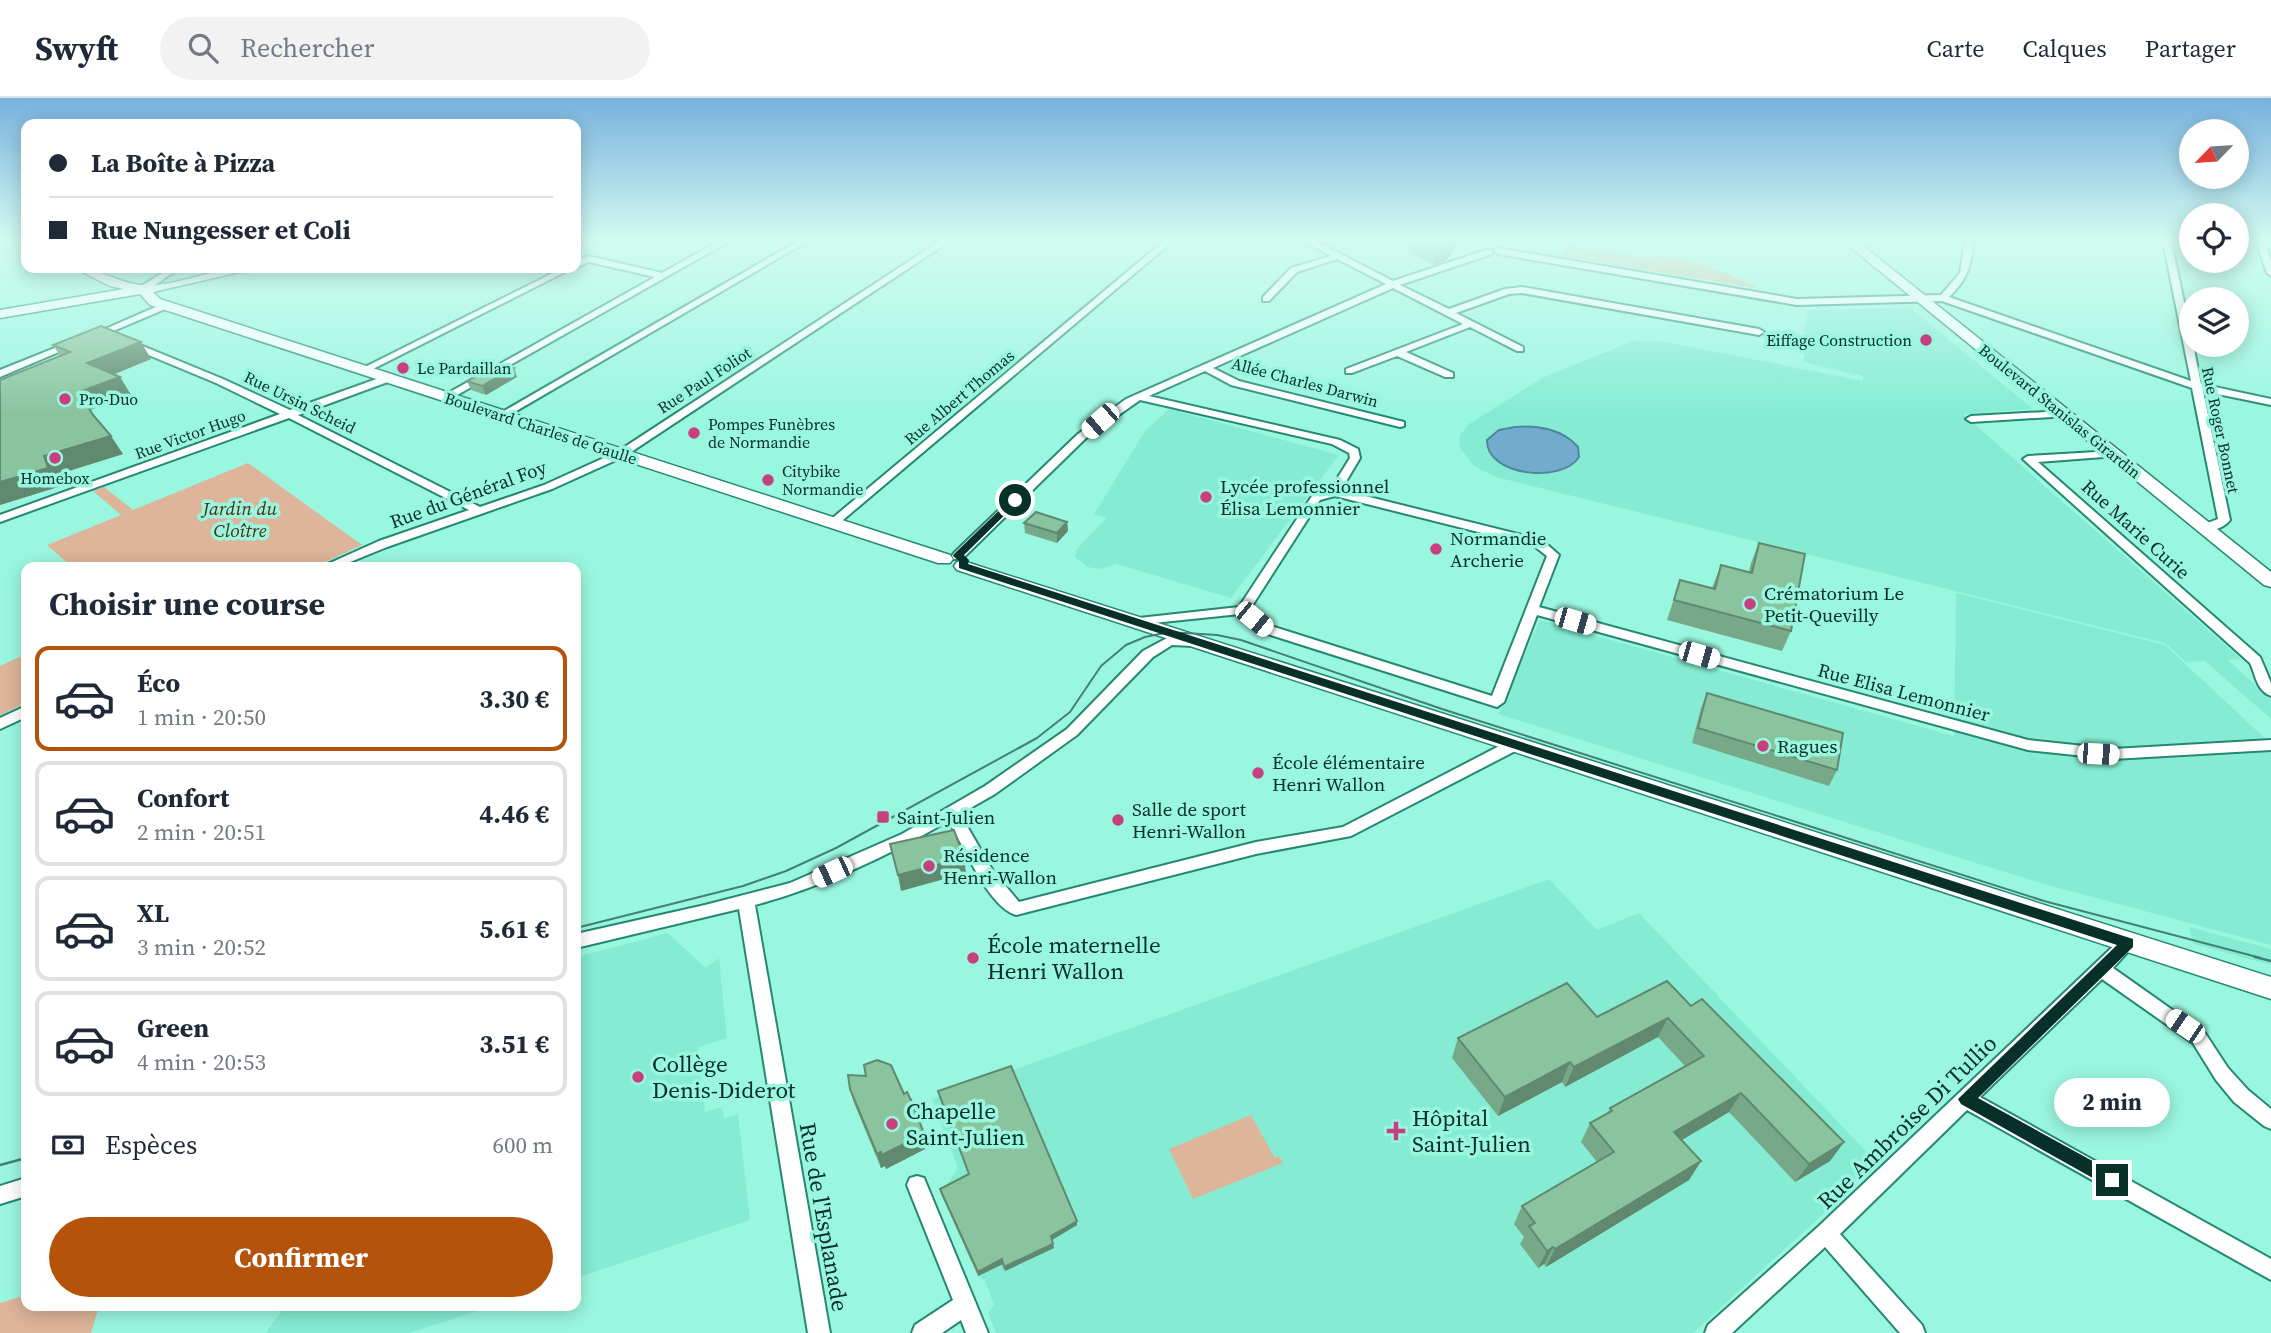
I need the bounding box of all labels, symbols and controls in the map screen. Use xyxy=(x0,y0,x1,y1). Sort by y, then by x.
search box xyxy=(160,17,650,80)
text: Swyft xyxy=(35,26,118,71)
icon: search xyxy=(184,29,222,67)
text: Rechercher xyxy=(240,30,374,66)
text: Carte xyxy=(1927,32,1985,65)
text: Calques xyxy=(2023,32,2107,65)
text: Partager xyxy=(2145,32,2236,65)
north arrow xyxy=(2179,119,2249,189)
map controls xyxy=(2179,119,2249,357)
text: La Boîte à Pizza xyxy=(91,145,275,181)
button: locate xyxy=(2179,203,2249,273)
text: Rue Nungesser et Coli xyxy=(91,212,351,248)
button: layers xyxy=(2179,287,2249,357)
place label: Eiffage Construction xyxy=(1766,329,1912,351)
marker: Eiffage Construction xyxy=(1918,332,1934,348)
street label: Boulevard Stanislas Girardin xyxy=(1974,339,2146,483)
street label: Rue Paul Foliot xyxy=(653,341,756,418)
street label: Rue Albert Thomas xyxy=(899,344,1019,450)
street label: Allée Charles Darwin xyxy=(1229,352,1381,412)
place label: Le Pardaillan xyxy=(417,357,512,379)
marker: Le Pardaillan xyxy=(395,360,411,376)
street label: Rue Ursin Scheid xyxy=(241,365,359,439)
street label: Rue Roger Bonnet xyxy=(2197,365,2245,496)
street label: Boulevard Charles de Gaulle xyxy=(442,386,640,470)
place label: Pro-Duo xyxy=(79,388,138,410)
marker: Pro-Duo xyxy=(57,391,73,407)
car xyxy=(1078,399,1123,443)
street label: Rue Victor Hugo xyxy=(131,404,249,464)
place label: Pompes Funèbres de Normandie xyxy=(708,413,835,453)
marker: Pompes Funèbres de Normandie xyxy=(686,425,702,441)
marker: Homebox xyxy=(47,450,63,466)
street label: Rue du Général Foy xyxy=(386,453,550,534)
place label: Citybike Normandie xyxy=(782,460,863,500)
place label: Homebox xyxy=(20,467,90,489)
marker: Citybike Normandie xyxy=(760,472,776,488)
place label: Lycée professionnel Élisa Lemonnier xyxy=(1220,473,1390,521)
street label: Rue Marie Curie xyxy=(2076,473,2196,585)
route start xyxy=(999,484,1031,516)
marker: Lycée professionnel Élisa Lemonnier xyxy=(1198,489,1214,505)
park label: Jardin du Cloître xyxy=(200,495,277,543)
place label: Normandie Archerie xyxy=(1450,525,1547,573)
marker: Normandie Archerie xyxy=(1428,541,1444,557)
place label: Crématorium Le Petit-Quevilly xyxy=(1764,580,1904,628)
text: Choisir une course xyxy=(49,582,325,626)
marker: Crématorium Le Petit-Quevilly xyxy=(1742,596,1758,612)
car xyxy=(1232,598,1277,640)
car xyxy=(1552,605,1599,637)
car xyxy=(1676,639,1723,671)
street label: Rue Elisa Lemonnier xyxy=(1815,657,1993,727)
text: Éco xyxy=(137,665,180,701)
icon: car xyxy=(53,667,116,730)
text: 3.30 € xyxy=(479,681,549,717)
text: 1 min · 20:50 xyxy=(137,701,266,733)
place label: Ragues xyxy=(1777,733,1838,759)
marker: Ragues xyxy=(1755,738,1771,754)
car xyxy=(2077,742,2120,766)
place label: École élémentaire Henri Wallon xyxy=(1272,749,1425,797)
marker: École élémentaire Henri Wallon xyxy=(1250,765,1266,781)
text: Confort xyxy=(137,780,229,816)
icon: car xyxy=(53,782,116,845)
text: 4.46 € xyxy=(479,796,549,832)
place label: Salle de sport Henri-Wallon xyxy=(1132,796,1247,844)
place label: Saint-Julien xyxy=(897,804,995,830)
marker: Saint-Julien xyxy=(875,809,891,825)
marker: Salle de sport Henri-Wallon xyxy=(1110,812,1126,828)
text: 2 min · 20:51 xyxy=(137,816,266,848)
place label: Résidence Henri-Wallon xyxy=(943,842,1057,890)
car xyxy=(809,854,856,890)
marker: Résidence Henri-Wallon xyxy=(921,858,937,874)
text: XL xyxy=(137,895,169,931)
icon: car xyxy=(53,897,116,960)
text: 5.61 € xyxy=(479,911,549,947)
place label: École maternelle Henri Wallon xyxy=(987,929,1161,987)
text: 3 min · 20:52 xyxy=(137,931,266,963)
marker: École maternelle Henri Wallon xyxy=(965,950,981,966)
car xyxy=(2162,1006,2209,1046)
text: Green xyxy=(137,1010,209,1046)
icon: car xyxy=(53,1012,116,1075)
text: 3.51 € xyxy=(479,1026,549,1062)
street label: Rue Ambroise Di Tullio xyxy=(1810,1028,2004,1216)
text: 4 min · 20:53 xyxy=(137,1046,266,1078)
place label: Collège Denis-Diderot xyxy=(652,1048,796,1106)
marker: Collège Denis-Diderot xyxy=(630,1069,646,1085)
callout: 2 min xyxy=(2054,1079,2170,1128)
text: 2 min xyxy=(2082,1086,2142,1118)
place label: Chapelle Saint-Julien xyxy=(906,1095,1025,1153)
place label: Hôpital Saint-Julien xyxy=(1412,1102,1531,1160)
marker: Chapelle Saint-Julien xyxy=(884,1116,900,1132)
street label: Rue de l'Esplanade xyxy=(792,1120,856,1314)
marker: Hôpital Saint-Julien xyxy=(1386,1121,1406,1141)
icon: cash xyxy=(49,1126,87,1164)
text: Espèces xyxy=(105,1127,197,1163)
text: 600 m xyxy=(492,1129,553,1161)
route end xyxy=(2096,1164,2128,1196)
button: Confirmer xyxy=(49,1217,553,1297)

